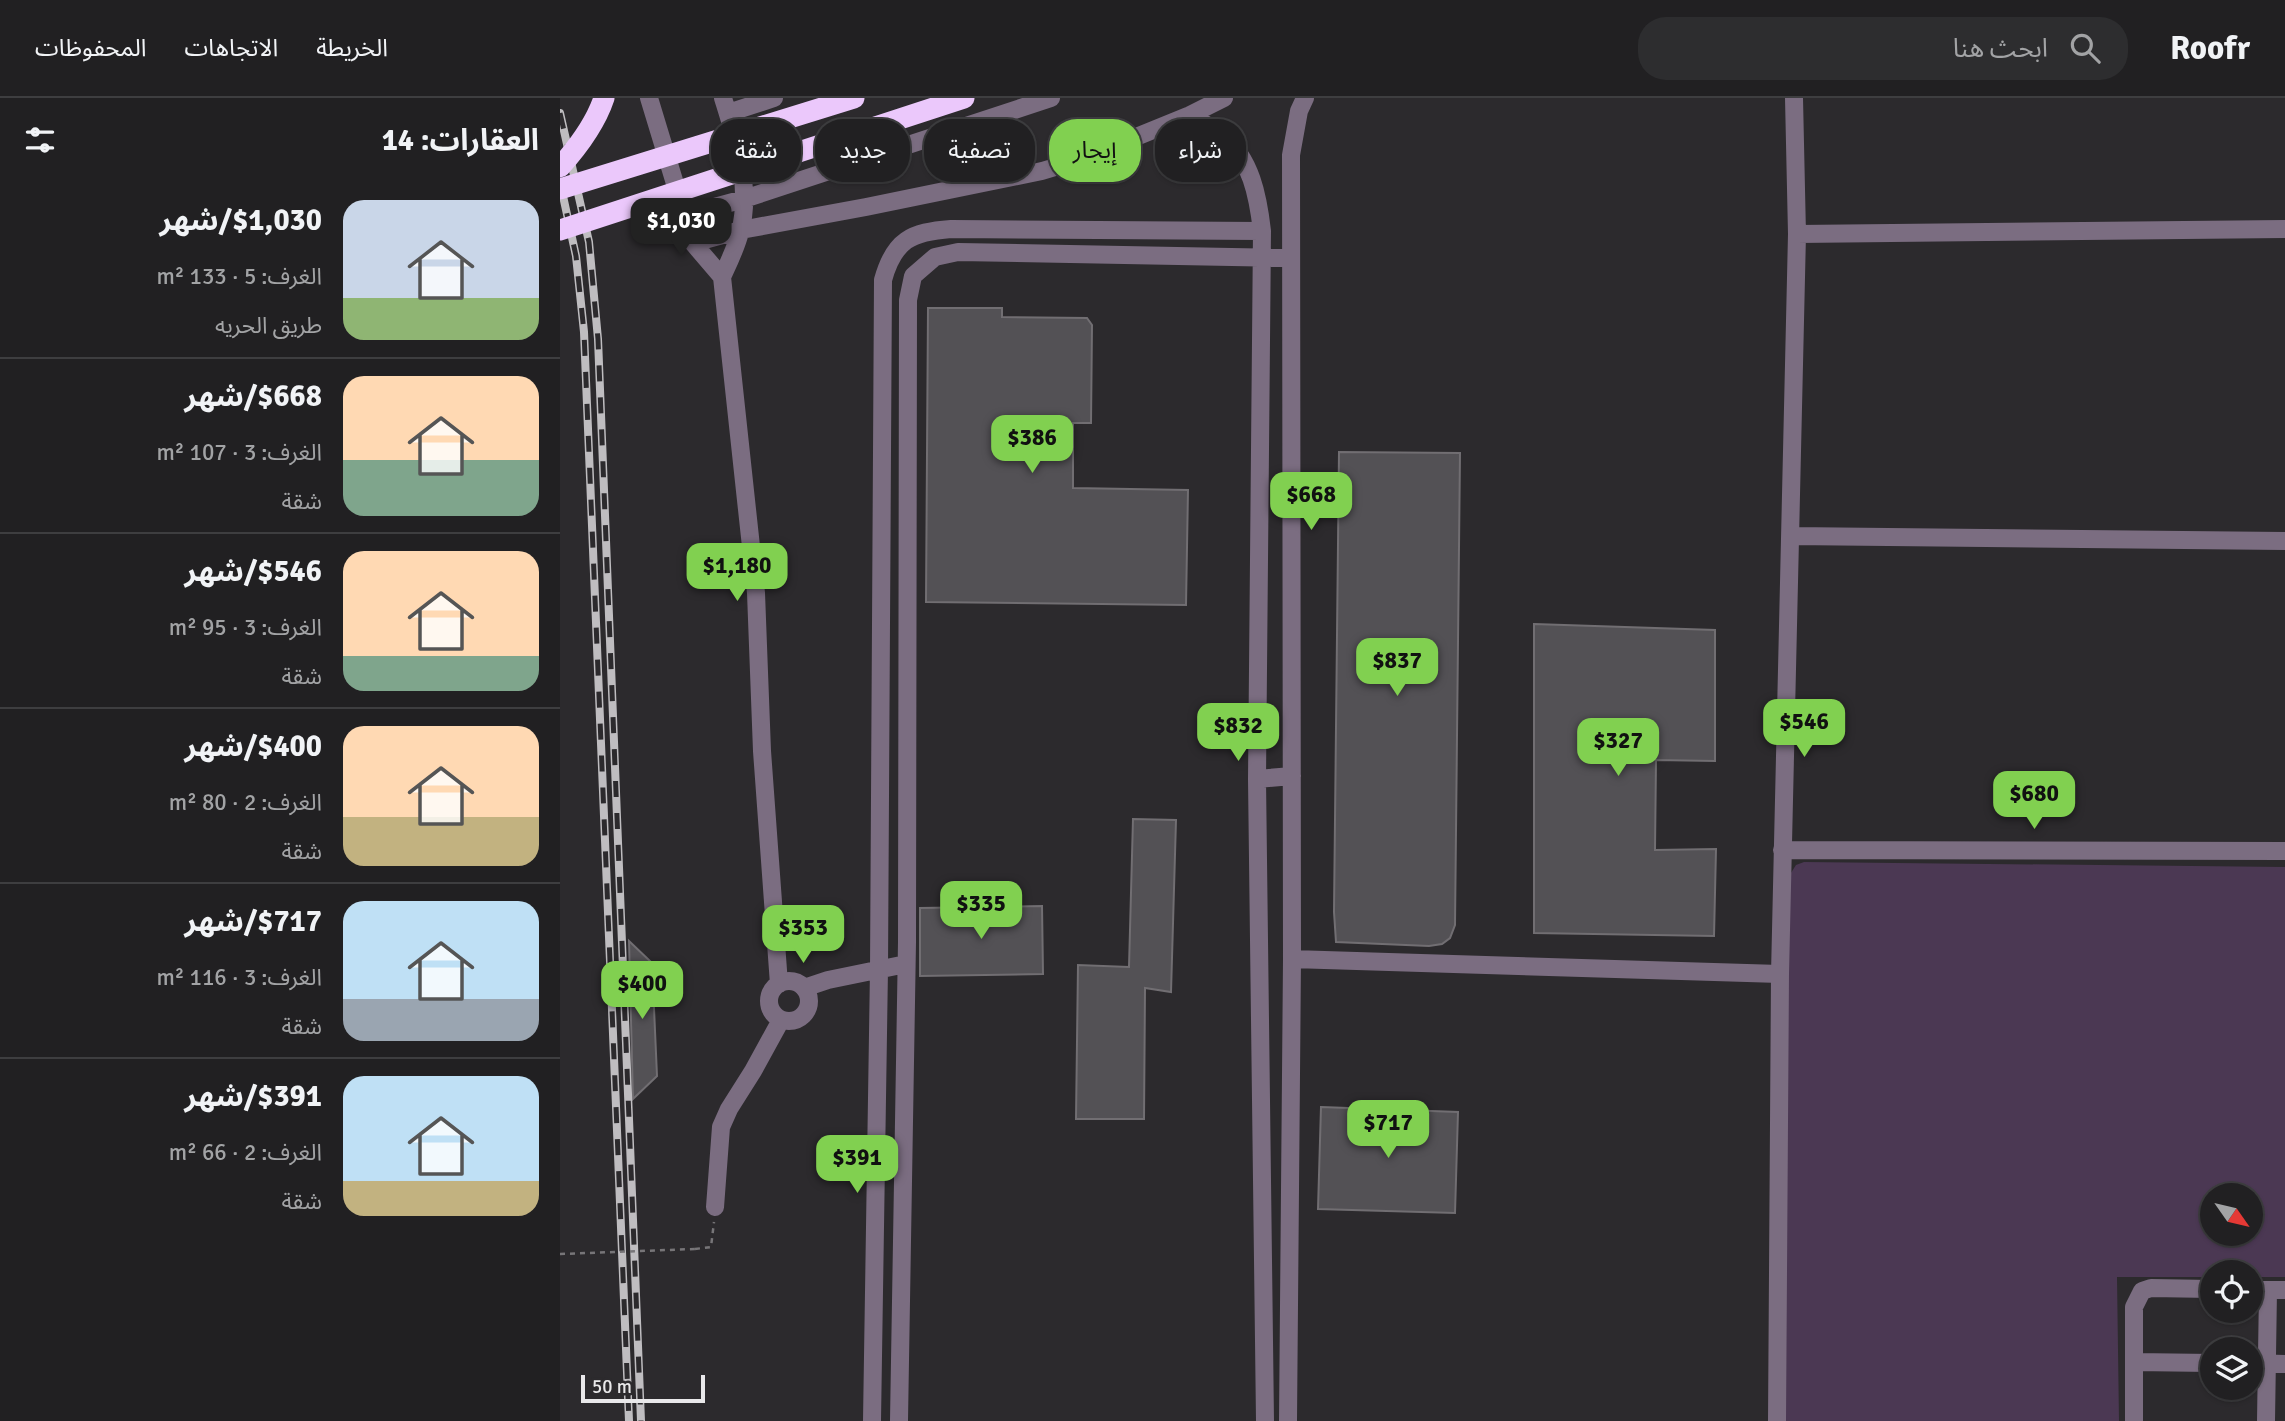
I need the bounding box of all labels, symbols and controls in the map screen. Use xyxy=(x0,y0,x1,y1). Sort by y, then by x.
search box xyxy=(1638,17,2128,80)
text: Roofr xyxy=(2170,28,2250,69)
icon: search xyxy=(2066,29,2104,67)
text: المحفوظات xyxy=(35,33,146,63)
text: الاتجاهات xyxy=(184,33,278,63)
text: الخريطة xyxy=(316,33,388,63)
text: ابحث هنا xyxy=(1953,33,2048,65)
chip: شقة xyxy=(711,119,801,182)
chip: جديد xyxy=(815,119,910,182)
chip: تصفية xyxy=(924,119,1035,182)
chip: إيجار xyxy=(1049,119,1141,182)
chip: شراء xyxy=(1155,119,1246,182)
icon: filters xyxy=(21,121,59,159)
text: العقارات: 14 xyxy=(382,122,539,159)
pin: $1,030 xyxy=(624,198,738,258)
text: $1,030/شهر xyxy=(159,202,322,239)
text: $1,030 xyxy=(647,206,715,235)
icon: home xyxy=(399,228,483,312)
text: الغرف: 5 · 133 m² xyxy=(156,262,322,291)
text: طريق الحريه xyxy=(215,311,322,340)
text: $668/شهر xyxy=(185,378,322,415)
icon: home xyxy=(399,404,483,488)
pin: $386 xyxy=(991,416,1073,475)
text: $386 xyxy=(1007,423,1057,452)
text: الغرف: 3 · 107 m² xyxy=(156,438,322,467)
pin: $668 xyxy=(1270,472,1352,532)
text: $668 xyxy=(1286,480,1336,509)
text: شقة xyxy=(281,487,322,516)
pin: $1,180 xyxy=(680,544,794,603)
text: $1,180 xyxy=(703,551,771,580)
text: $546/شهر xyxy=(185,553,322,590)
icon: home xyxy=(399,579,483,663)
text: الغرف: 3 · 95 m² xyxy=(169,613,322,642)
pin: $837 xyxy=(1356,638,1438,698)
text: $837 xyxy=(1372,646,1422,675)
text: شقة xyxy=(281,662,322,691)
pin: $546 xyxy=(1763,700,1845,759)
pin: $832 xyxy=(1197,704,1279,763)
text: $546 xyxy=(1779,707,1829,736)
text: $832 xyxy=(1213,711,1263,740)
pin: $327 xyxy=(1577,718,1659,778)
text: $327 xyxy=(1593,726,1643,755)
text: $400/شهر xyxy=(185,728,322,765)
icon: home xyxy=(399,754,483,838)
pin: $680 xyxy=(1993,772,2075,831)
text: $680 xyxy=(2009,779,2059,808)
text: الغرف: 2 · 80 m² xyxy=(169,788,322,817)
text: شقة xyxy=(281,837,322,866)
pin: $335 xyxy=(940,882,1022,941)
text: $335 xyxy=(956,889,1006,918)
text: $717/شهر xyxy=(185,903,322,940)
pin: $353 xyxy=(762,906,844,965)
text: $353 xyxy=(778,913,828,942)
icon: home xyxy=(399,929,483,1013)
pin: $400 xyxy=(601,962,683,1021)
text: الغرف: 3 · 116 m² xyxy=(156,963,322,992)
text: $400 xyxy=(617,969,667,998)
text: شقة xyxy=(281,1012,322,1041)
text: $391/شهر xyxy=(185,1078,322,1115)
pin: $717 xyxy=(1347,1100,1429,1160)
icon: home xyxy=(399,1104,483,1188)
text: $717 xyxy=(1363,1108,1413,1137)
pin: $391 xyxy=(816,1136,898,1195)
text: الغرف: 2 · 66 m² xyxy=(169,1138,322,1167)
text: $391 xyxy=(832,1143,882,1172)
north arrow xyxy=(2200,1183,2263,1246)
map controls xyxy=(2200,1183,2263,1400)
text: شقة xyxy=(281,1187,322,1216)
button: locate xyxy=(2200,1260,2263,1323)
button: layers xyxy=(2200,1337,2263,1400)
scale bar xyxy=(581,1372,705,1404)
text: 50 m xyxy=(592,1375,632,1399)

